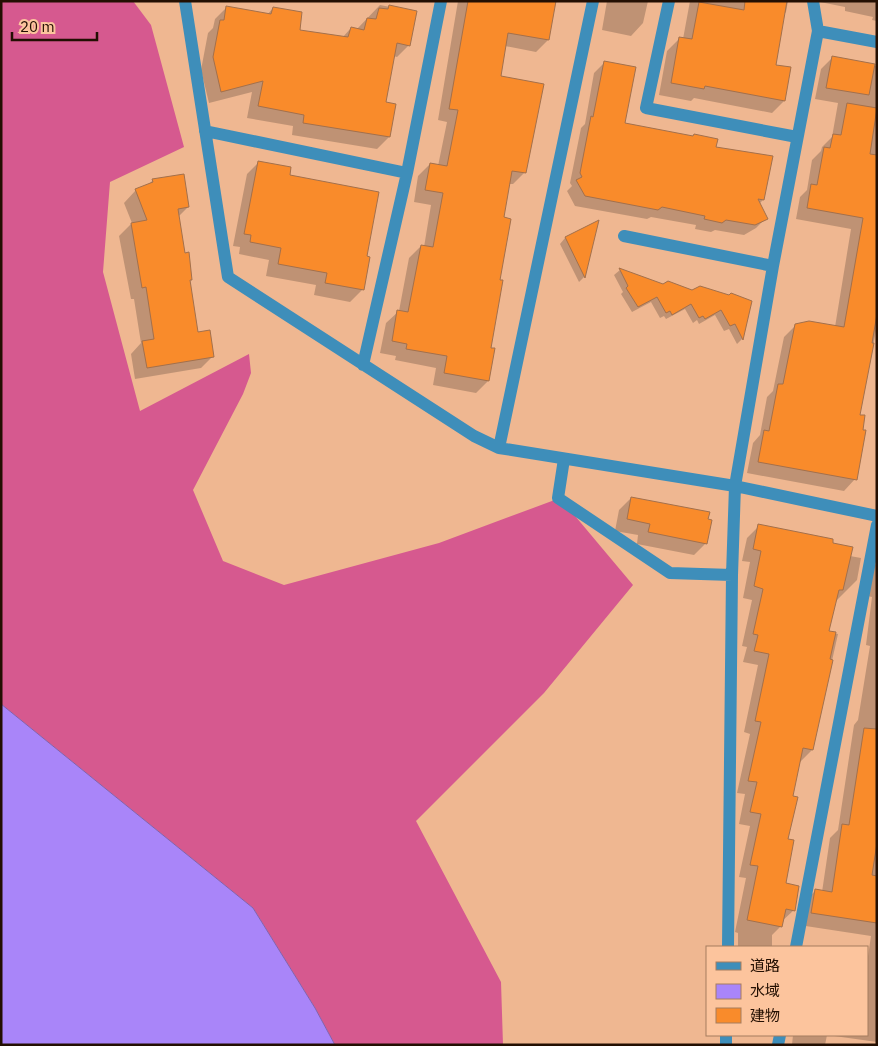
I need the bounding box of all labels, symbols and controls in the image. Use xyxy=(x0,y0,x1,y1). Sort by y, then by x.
scale bar xyxy=(12,10,98,42)
text: 20 m xyxy=(20,17,55,36)
legend xyxy=(706,946,868,1036)
text: 道路 xyxy=(750,956,780,975)
text: 水域 xyxy=(750,981,780,1000)
text: 建物 xyxy=(750,1006,780,1025)

